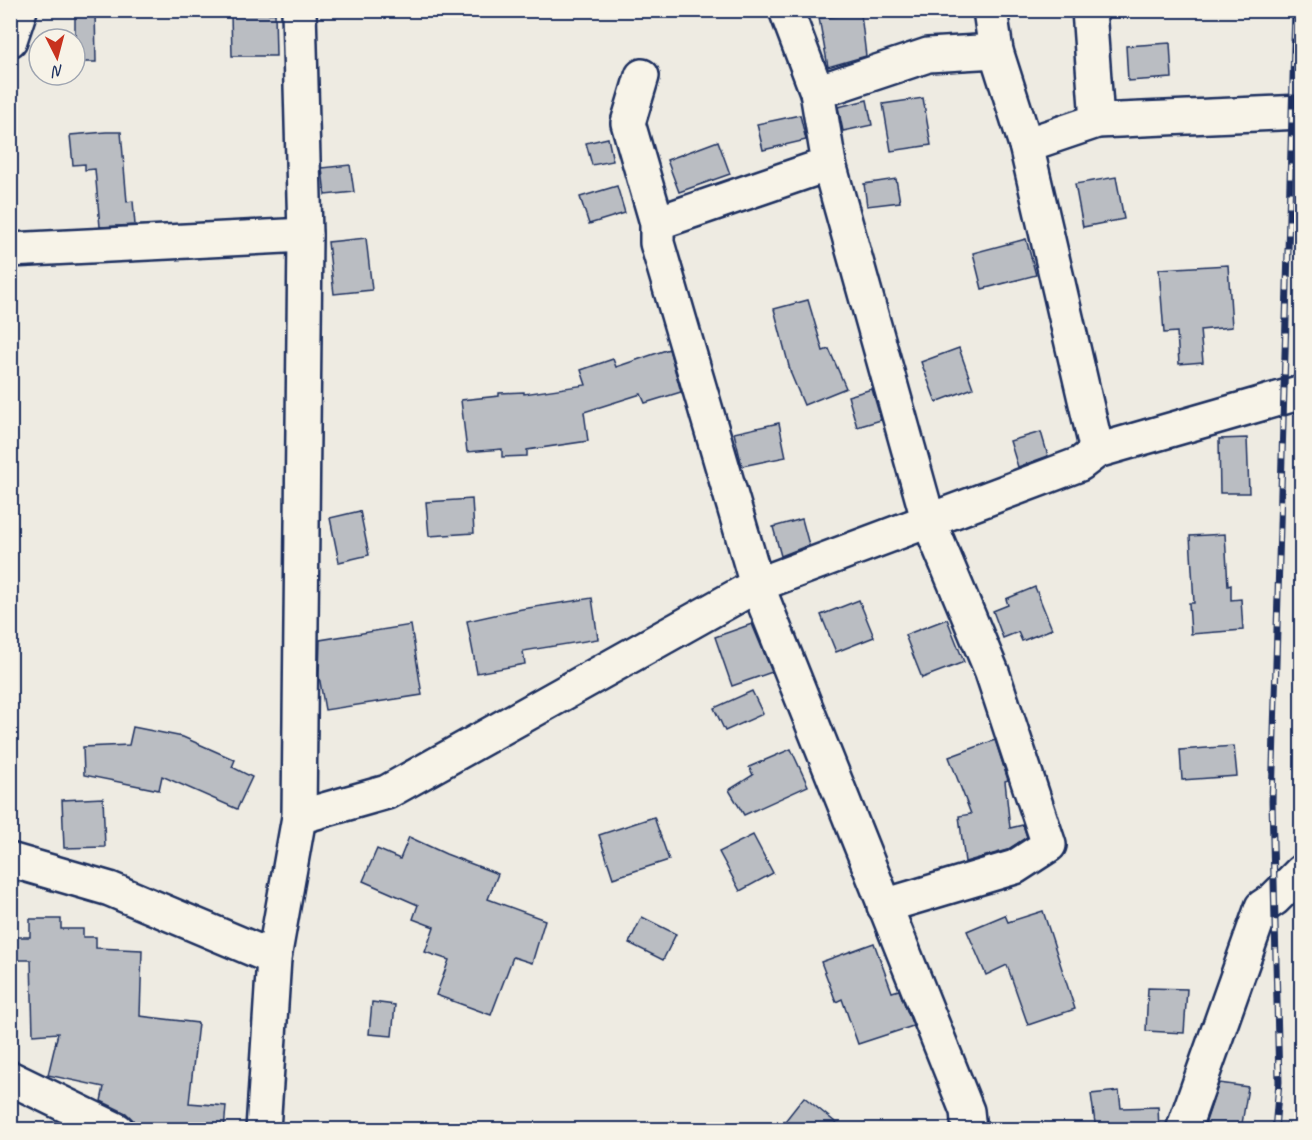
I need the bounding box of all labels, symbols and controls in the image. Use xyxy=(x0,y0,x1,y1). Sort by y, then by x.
north arrow xyxy=(27,27,87,87)
text: N xyxy=(49,60,64,82)

